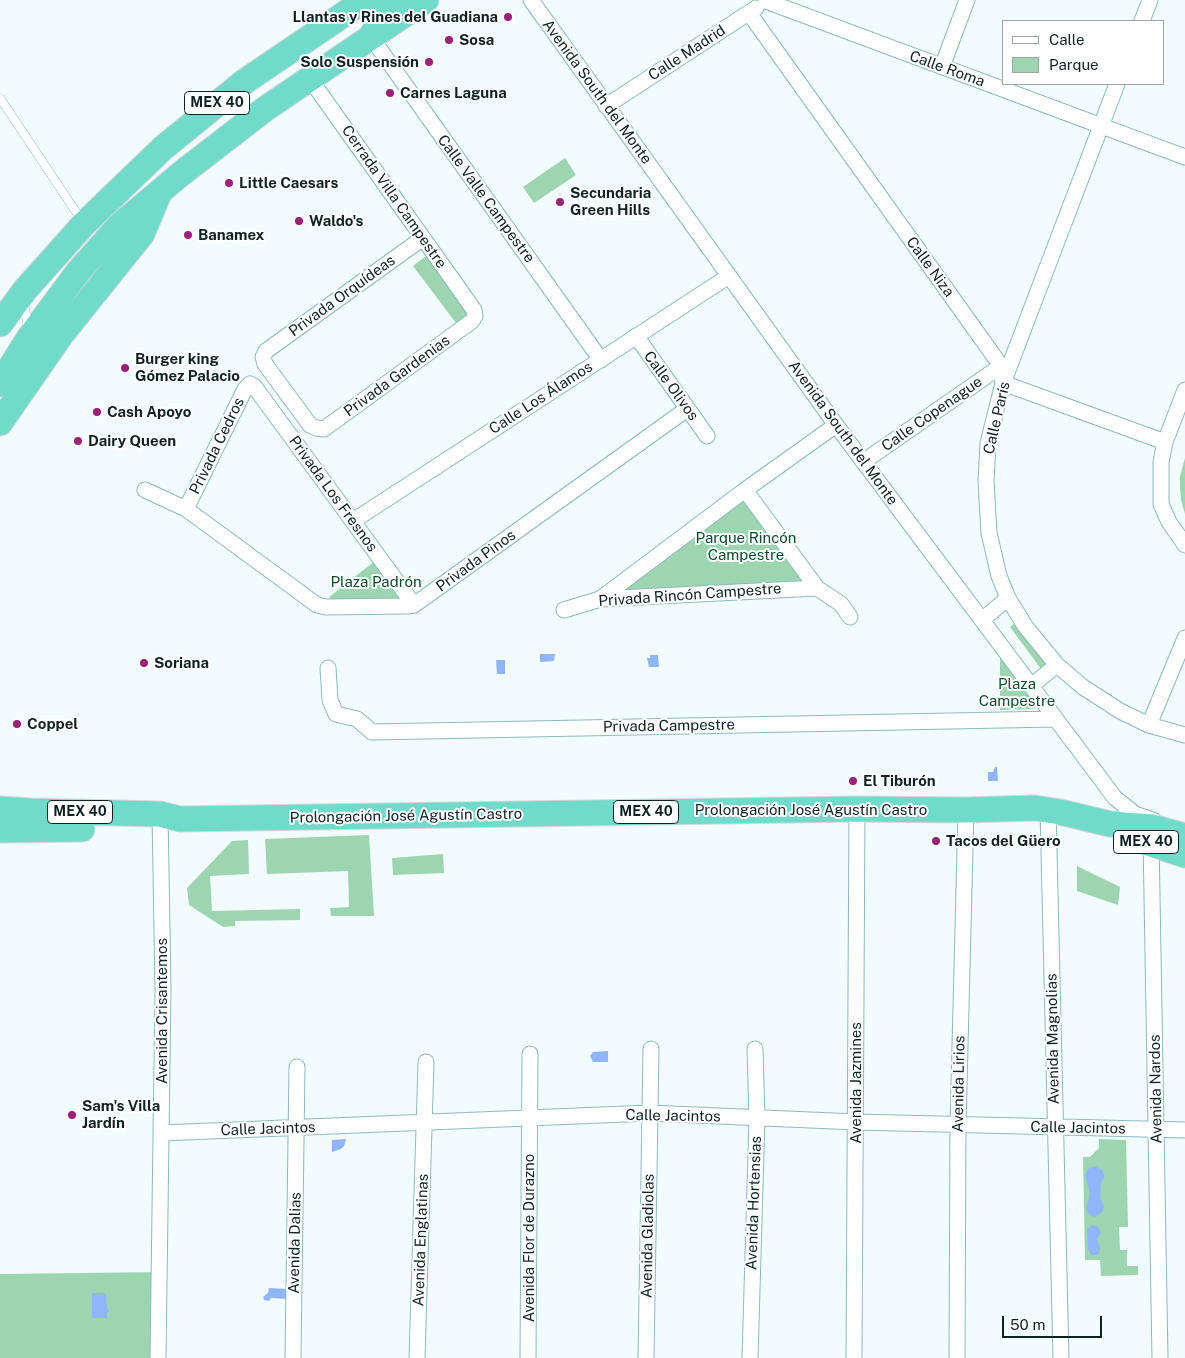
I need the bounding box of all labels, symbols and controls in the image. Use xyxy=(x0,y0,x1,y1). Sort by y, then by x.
place label: Llantas y Rines del Guadiana xyxy=(292,8,498,26)
marker: Llantas y Rines del Guadiana xyxy=(502,11,514,23)
street label: Avenida South del Monte xyxy=(539,16,655,168)
legend xyxy=(1002,20,1165,85)
street label: Calle Madrid xyxy=(645,21,729,85)
place label: Sosa xyxy=(459,31,494,49)
text: Calle xyxy=(1049,31,1085,48)
marker: Sosa xyxy=(443,34,455,46)
street label: Calle Roma xyxy=(907,47,987,91)
place label: Solo Suspensión xyxy=(300,53,419,71)
marker: Solo Suspensión xyxy=(423,56,435,68)
text: Parque xyxy=(1049,56,1099,73)
place label: Carnes Laguna xyxy=(400,84,507,102)
marker: Carnes Laguna xyxy=(384,87,396,99)
road number: MEX 40 xyxy=(184,92,250,115)
street label: Cerrada Villa Campestre xyxy=(338,122,450,272)
street label: Calle Valle Campestre xyxy=(433,131,539,267)
place label: Little Caesars xyxy=(239,174,338,192)
marker: Little Caesars xyxy=(223,177,235,189)
place label: Secundaria Green Hills xyxy=(570,184,651,219)
marker: Secundaria Green Hills xyxy=(554,196,566,208)
place label: Waldo's xyxy=(309,212,363,230)
marker: Waldo's xyxy=(293,215,305,227)
place label: Banamex xyxy=(198,226,264,244)
marker: Banamex xyxy=(182,229,194,241)
street label: Calle Niza xyxy=(902,233,958,301)
street label: Privada Orquídeas xyxy=(285,251,399,341)
street label: Privada Gardenias xyxy=(341,332,453,420)
street label: Calle Olivos xyxy=(640,348,702,424)
place label: Burger king Gómez Palacio xyxy=(135,350,240,385)
street label: Avenida South del Monte xyxy=(785,357,901,509)
street label: Calle Los Álamos xyxy=(486,358,596,438)
marker: Burger king Gómez Palacio xyxy=(119,362,131,374)
street label: Calle Copenague xyxy=(878,373,986,455)
street label: Calle París xyxy=(980,380,1014,456)
street label: Privada Cedros xyxy=(186,395,248,497)
place label: Cash Apoyo xyxy=(107,403,191,421)
marker: Cash Apoyo xyxy=(91,406,103,418)
place label: Dairy Queen xyxy=(88,432,176,450)
street label: Privada Los Fresnos xyxy=(285,432,381,556)
marker: Dairy Queen xyxy=(72,435,84,447)
street label: Privada Pinos xyxy=(433,526,519,596)
park label: Parque Rincón Campestre xyxy=(696,529,796,564)
park label: Plaza Padrón xyxy=(330,573,422,591)
street label: Privada Rincón Campestre xyxy=(598,580,782,610)
place label: Soriana xyxy=(154,654,209,672)
marker: Soriana xyxy=(138,657,150,669)
park label: Plaza Campestre xyxy=(979,675,1055,710)
place label: Coppel xyxy=(27,715,78,733)
street label: Privada Campestre xyxy=(603,716,735,736)
marker: Coppel xyxy=(11,718,23,730)
place label: El Tiburón xyxy=(863,772,936,790)
marker: El Tiburón xyxy=(847,775,859,787)
road number: MEX 40 xyxy=(48,800,112,824)
road number: MEX 40 xyxy=(614,800,678,824)
street label: Prolongación José Agustín Castro xyxy=(695,801,927,819)
street label: Prolongación José Agustín Castro xyxy=(290,805,522,827)
road number: MEX 40 xyxy=(1114,830,1178,854)
place label: Tacos del Güero xyxy=(946,832,1061,850)
marker: Tacos del Güero xyxy=(930,835,942,847)
street label: Avenida Crisantemos xyxy=(153,938,171,1084)
street label: Avenida Magnolias xyxy=(1043,973,1063,1105)
street label: Avenida Jazmines xyxy=(847,1022,865,1144)
street label: Avenida Nardos xyxy=(1146,1034,1166,1144)
street label: Avenida Lirios xyxy=(949,1035,969,1133)
place label: Sam's Villa Jardín xyxy=(82,1097,160,1132)
street label: Calle Jacintos xyxy=(625,1106,721,1126)
marker: Sam's Villa Jardín xyxy=(66,1109,78,1121)
street label: Calle Jacintos xyxy=(220,1118,316,1140)
street label: Calle Jacintos xyxy=(1030,1118,1126,1138)
street label: Avenida Hortensias xyxy=(743,1136,765,1270)
street label: Avenida Flor de Durazno xyxy=(520,1154,538,1322)
street label: Avenida Englatinas xyxy=(410,1173,432,1307)
street label: Avenida Gladiolas xyxy=(638,1174,658,1298)
street label: Avenida Dalias xyxy=(285,1192,305,1294)
scale bar xyxy=(1005,1306,1105,1338)
text: 50 m xyxy=(1010,1316,1045,1333)

